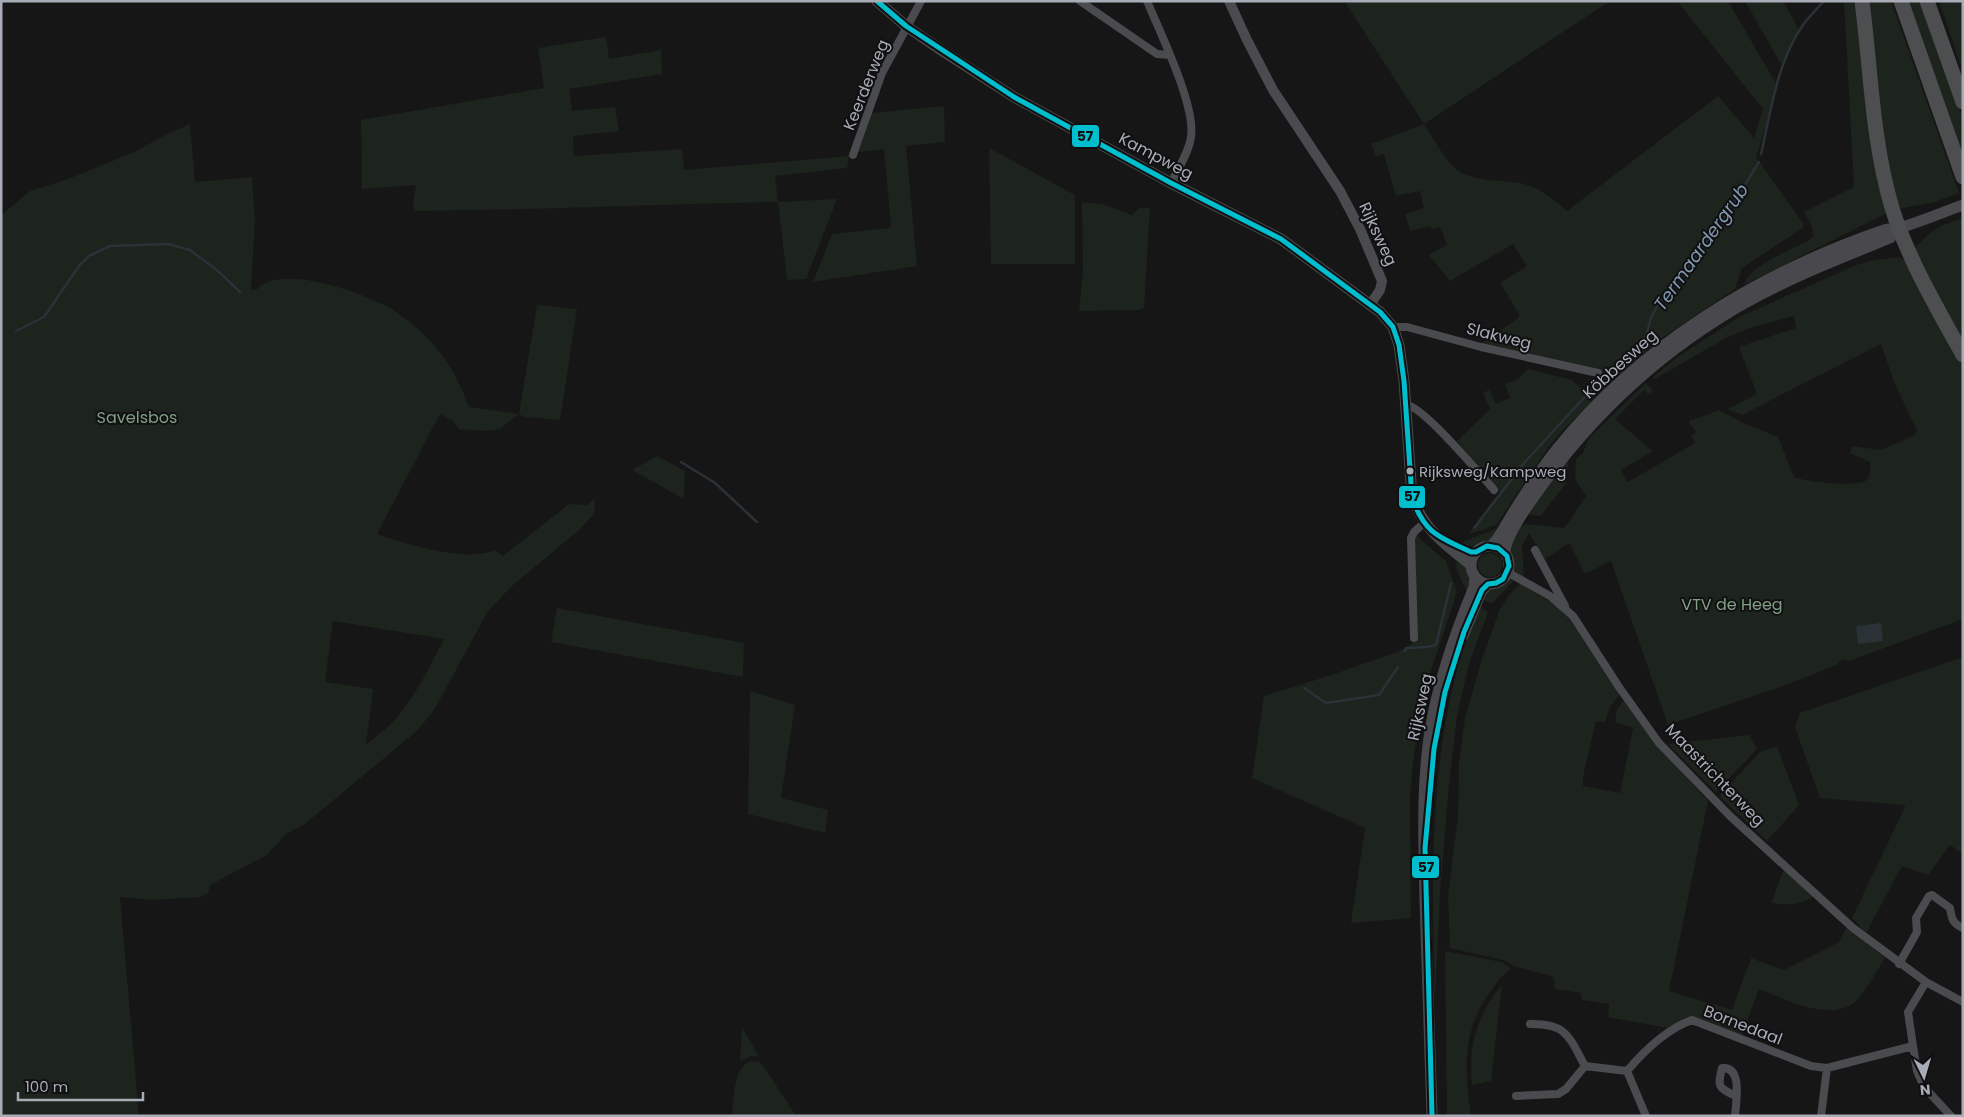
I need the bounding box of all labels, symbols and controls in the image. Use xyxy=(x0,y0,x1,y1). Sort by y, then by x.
street label: Keerderweg xyxy=(837,36,895,134)
line badge: 57 xyxy=(1071,124,1100,148)
text: 57 xyxy=(1077,126,1094,146)
street label: Kampweg xyxy=(1115,127,1197,185)
water label: Termaardergrub xyxy=(1648,178,1754,316)
street label: Rijksweg xyxy=(1353,198,1403,270)
street label: Slakweg xyxy=(1464,317,1534,355)
street label: Köbbesweg xyxy=(1578,324,1662,404)
park label: Savelsbos xyxy=(97,406,177,429)
place label: Rijksweg/Kampweg xyxy=(1419,461,1566,482)
marker: Rijksweg/Kampweg xyxy=(1405,466,1415,476)
line badge: 57 xyxy=(1398,485,1426,509)
text: 57 xyxy=(1404,486,1421,506)
park label: VTV de Heeg xyxy=(1681,593,1783,616)
street label: Rijksweg xyxy=(1402,671,1438,743)
street label: Maastrichterweg xyxy=(1660,718,1770,832)
line badge: 57 xyxy=(1411,855,1440,879)
text: 57 xyxy=(1418,857,1435,877)
street label: Bornedaal xyxy=(1700,999,1786,1051)
north arrow xyxy=(1899,1052,1949,1102)
scale bar xyxy=(18,1070,142,1102)
text: 100 m xyxy=(25,1076,68,1097)
text: N xyxy=(1919,1080,1931,1100)

